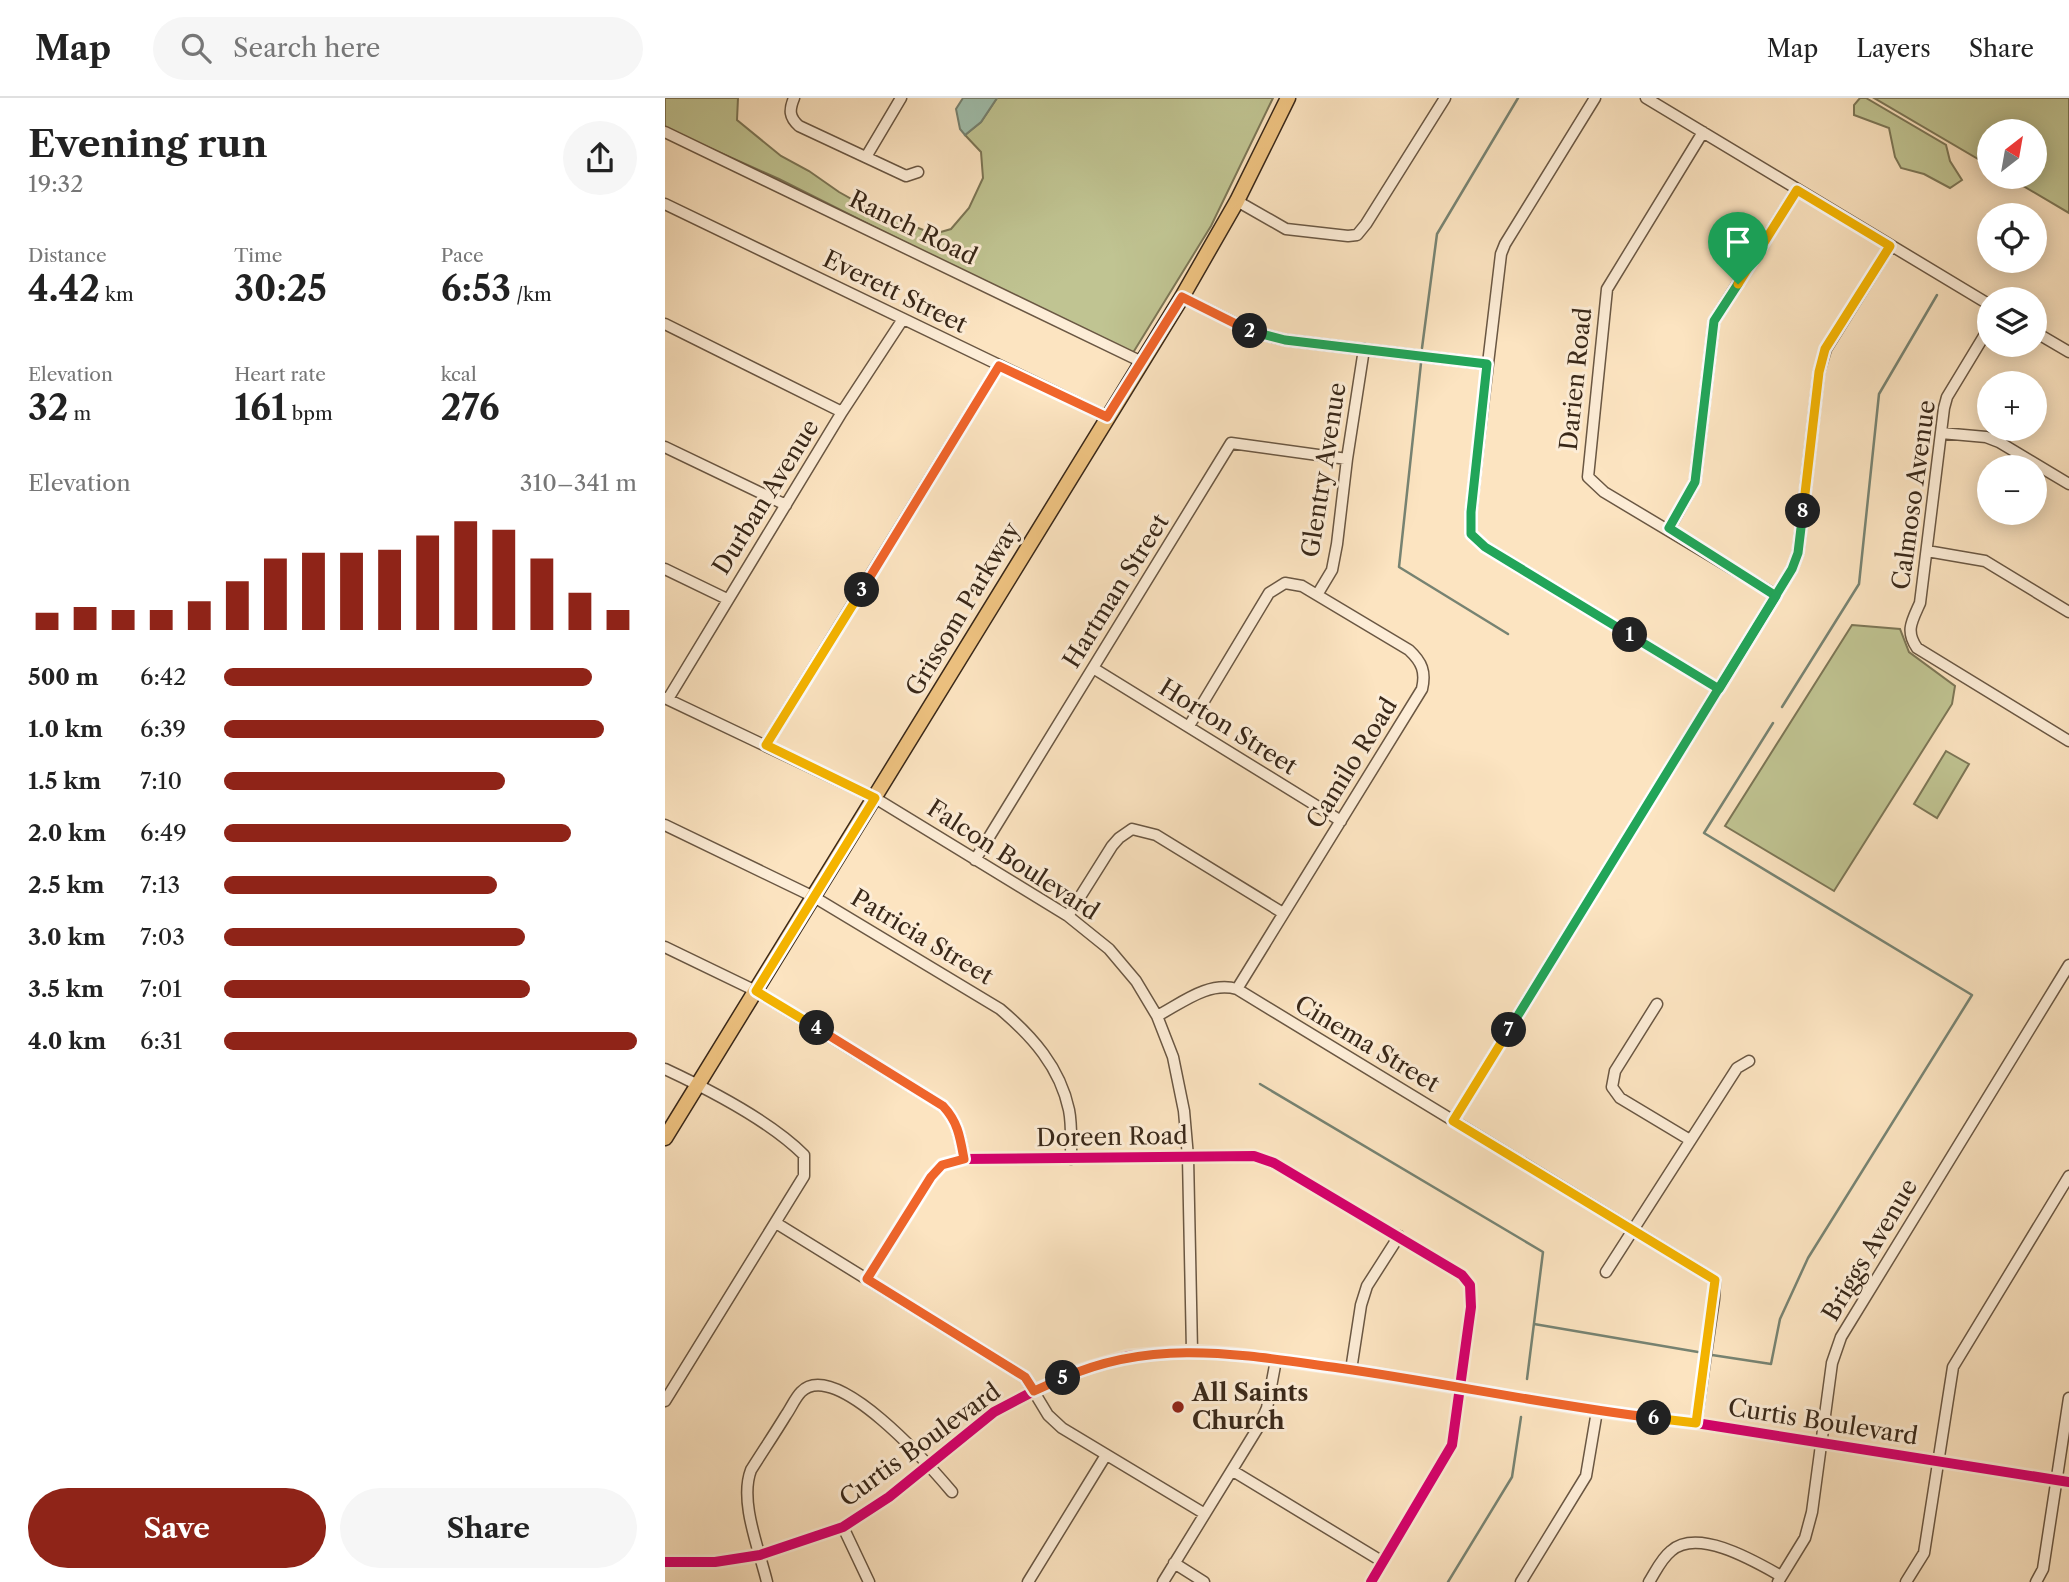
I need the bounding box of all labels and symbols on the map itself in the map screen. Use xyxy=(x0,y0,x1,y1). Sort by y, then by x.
north arrow xyxy=(1977,119,2047,189)
street label: Ranch Road xyxy=(845,184,982,271)
pin xyxy=(1708,212,1768,284)
street label: Everett Street xyxy=(818,244,973,339)
street label: Darien Road xyxy=(1554,306,1597,452)
pin: 2 xyxy=(1233,314,1267,348)
street label: Glentry Avenue xyxy=(1295,380,1352,560)
street label: Calmoso Avenue xyxy=(1886,398,1941,592)
street label: Durban Avenue xyxy=(706,414,825,580)
pin: 8 xyxy=(1785,494,1821,528)
street label: Hartman Street xyxy=(1057,508,1175,673)
street label: Grissom Parkway xyxy=(899,516,1026,701)
pin: 3 xyxy=(845,573,879,608)
pin: 1 xyxy=(1613,618,1647,652)
street label: Horton Street xyxy=(1154,673,1303,781)
street label: Camilo Road xyxy=(1300,692,1403,833)
street label: Falcon Boulevard xyxy=(922,793,1105,926)
street label: Patricia Street xyxy=(846,883,999,991)
street label: Cinema Street xyxy=(1290,989,1445,1098)
pin: 4 xyxy=(799,1010,835,1046)
pin: 7 xyxy=(1491,1012,1527,1048)
street label: Doreen Road xyxy=(1036,1121,1188,1152)
street label: Briggs Avenue xyxy=(1816,1173,1923,1326)
pin: 5 xyxy=(1045,1360,1081,1396)
street label: Curtis Boulevard xyxy=(834,1376,1006,1513)
place label: All Saints Church xyxy=(1191,1378,1308,1435)
street label: Curtis Boulevard xyxy=(1726,1392,1920,1451)
marker: All Saints Church xyxy=(1170,1399,1186,1415)
pin: 6 xyxy=(1637,1400,1671,1436)

